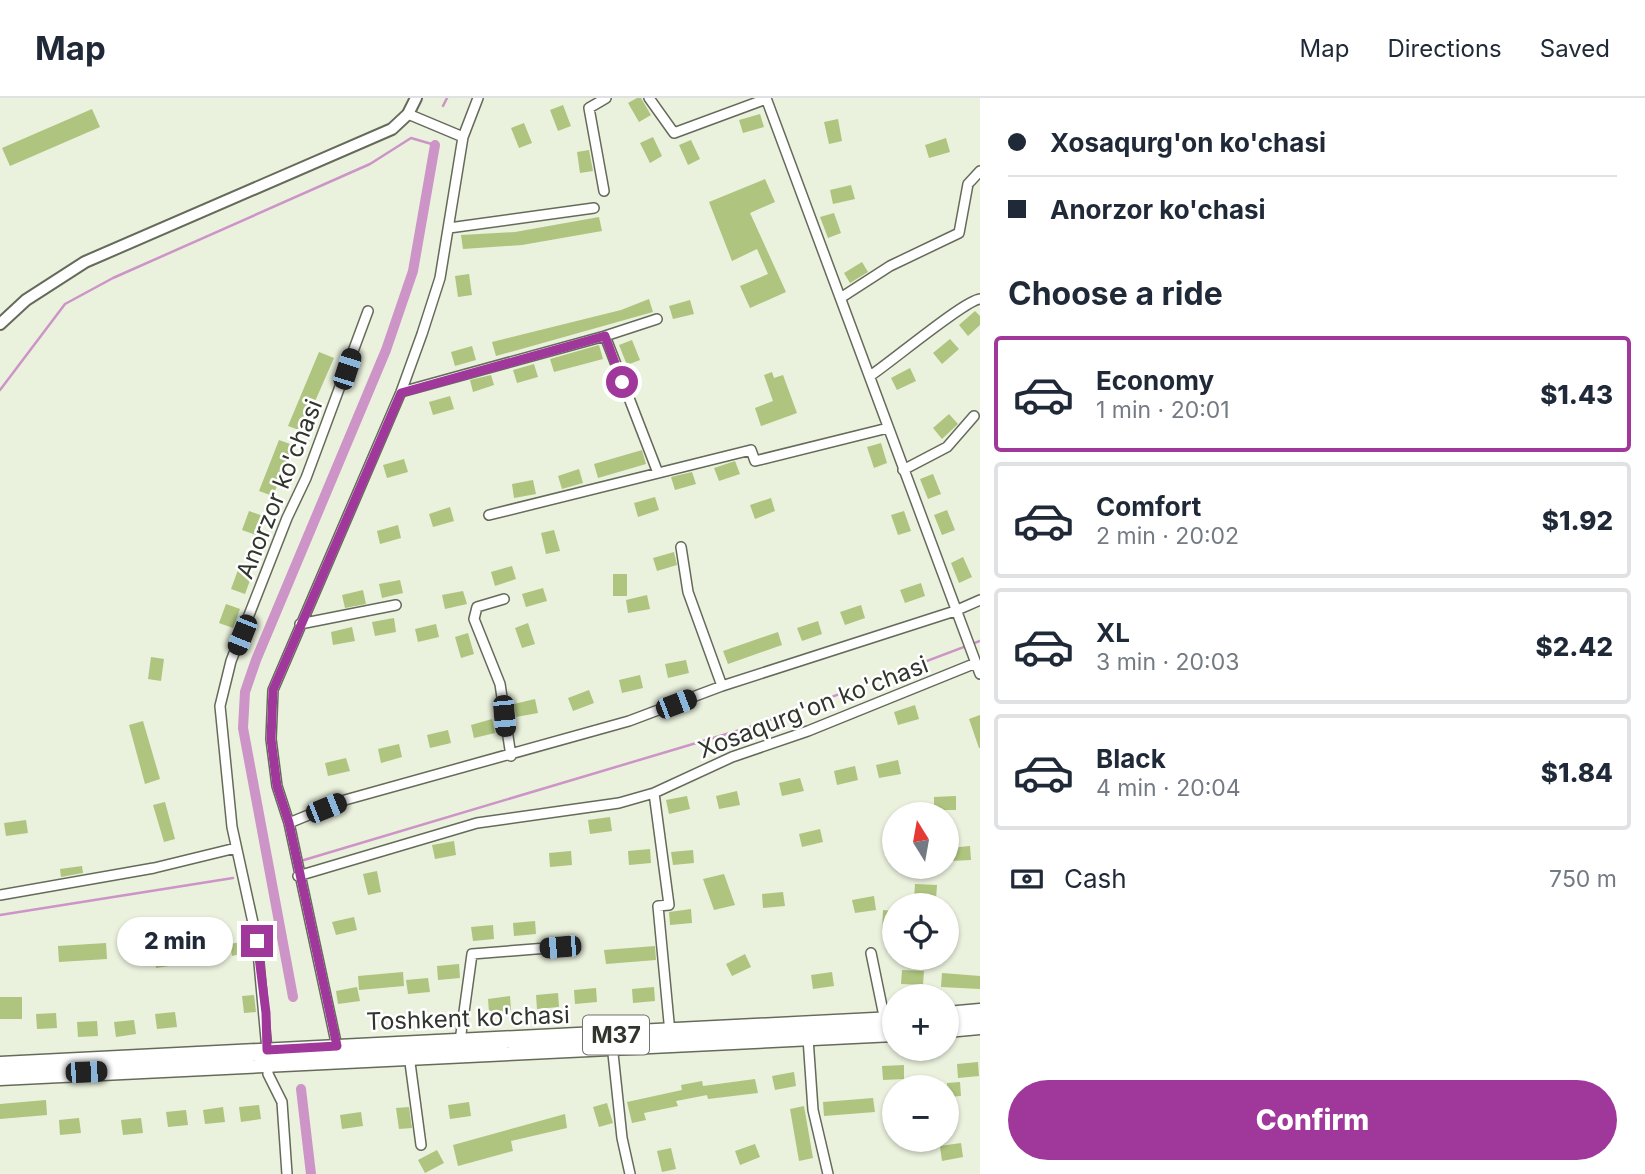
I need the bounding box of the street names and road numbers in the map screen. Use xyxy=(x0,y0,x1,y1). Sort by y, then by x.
street label: Anorzor ko'chasi xyxy=(230,395,328,583)
street label: Xosaqurg'on ko'chasi xyxy=(694,650,932,764)
street label: Toshkent ko'chasi xyxy=(366,1000,570,1036)
road number: M37 xyxy=(583,1016,649,1054)

